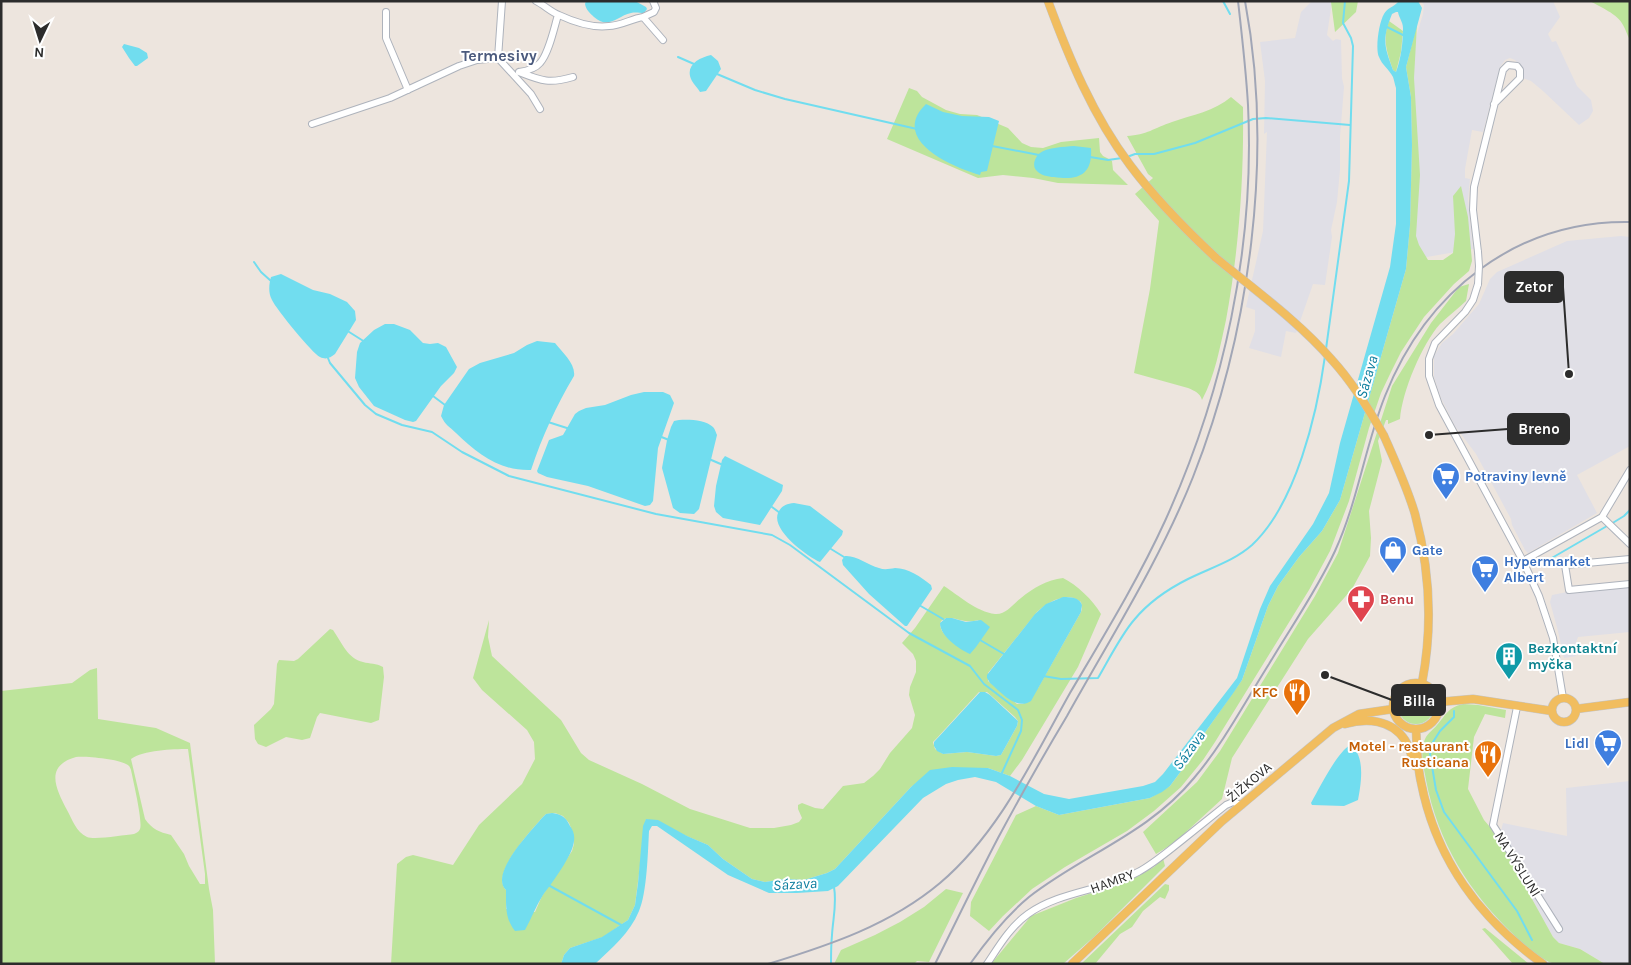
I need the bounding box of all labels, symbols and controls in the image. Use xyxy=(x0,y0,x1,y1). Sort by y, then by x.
north arrow xyxy=(15,15,65,65)
text: N xyxy=(34,44,45,61)
district label: Termesivy xyxy=(461,46,537,65)
callout: Zetor xyxy=(1505,272,1563,302)
text: Zetor xyxy=(1515,278,1553,296)
water label: Sázava xyxy=(1352,353,1382,401)
callout: Breno xyxy=(1508,414,1569,444)
text: Breno xyxy=(1518,420,1560,438)
supermarket icon: Potraviny levně xyxy=(1431,461,1461,500)
place label: Potraviny levně xyxy=(1465,468,1567,485)
shop icon: Gate xyxy=(1378,535,1408,574)
place label: Gate xyxy=(1412,542,1443,559)
place label: Hypermarket Albert xyxy=(1504,553,1591,586)
supermarket icon: Hypermarket Albert xyxy=(1470,554,1500,593)
pharmacy icon: Benu xyxy=(1346,584,1376,623)
place label: Benu xyxy=(1380,591,1414,608)
place label: Bezkontaktní myčka xyxy=(1528,640,1618,673)
building icon: Bezkontaktní myčka xyxy=(1494,641,1524,680)
restaurant icon: KFC xyxy=(1282,677,1312,716)
place label: KFC xyxy=(1252,684,1278,701)
callout: Billa xyxy=(1392,685,1445,715)
text: Billa xyxy=(1403,692,1435,710)
water label: Sázava xyxy=(1169,727,1209,773)
supermarket icon: Lidl xyxy=(1593,728,1623,767)
place label: Lidl xyxy=(1565,735,1589,752)
place label: Motel - restaurant Rusticana xyxy=(1349,738,1469,771)
restaurant icon: Motel - restaurant Rusticana xyxy=(1473,739,1503,778)
street label: ŽIŽKOVA xyxy=(1223,759,1275,806)
street label: NA VÝSLUNÍ xyxy=(1491,828,1546,901)
street label: HAMRY xyxy=(1088,866,1137,897)
water label: Sázava xyxy=(773,874,817,894)

